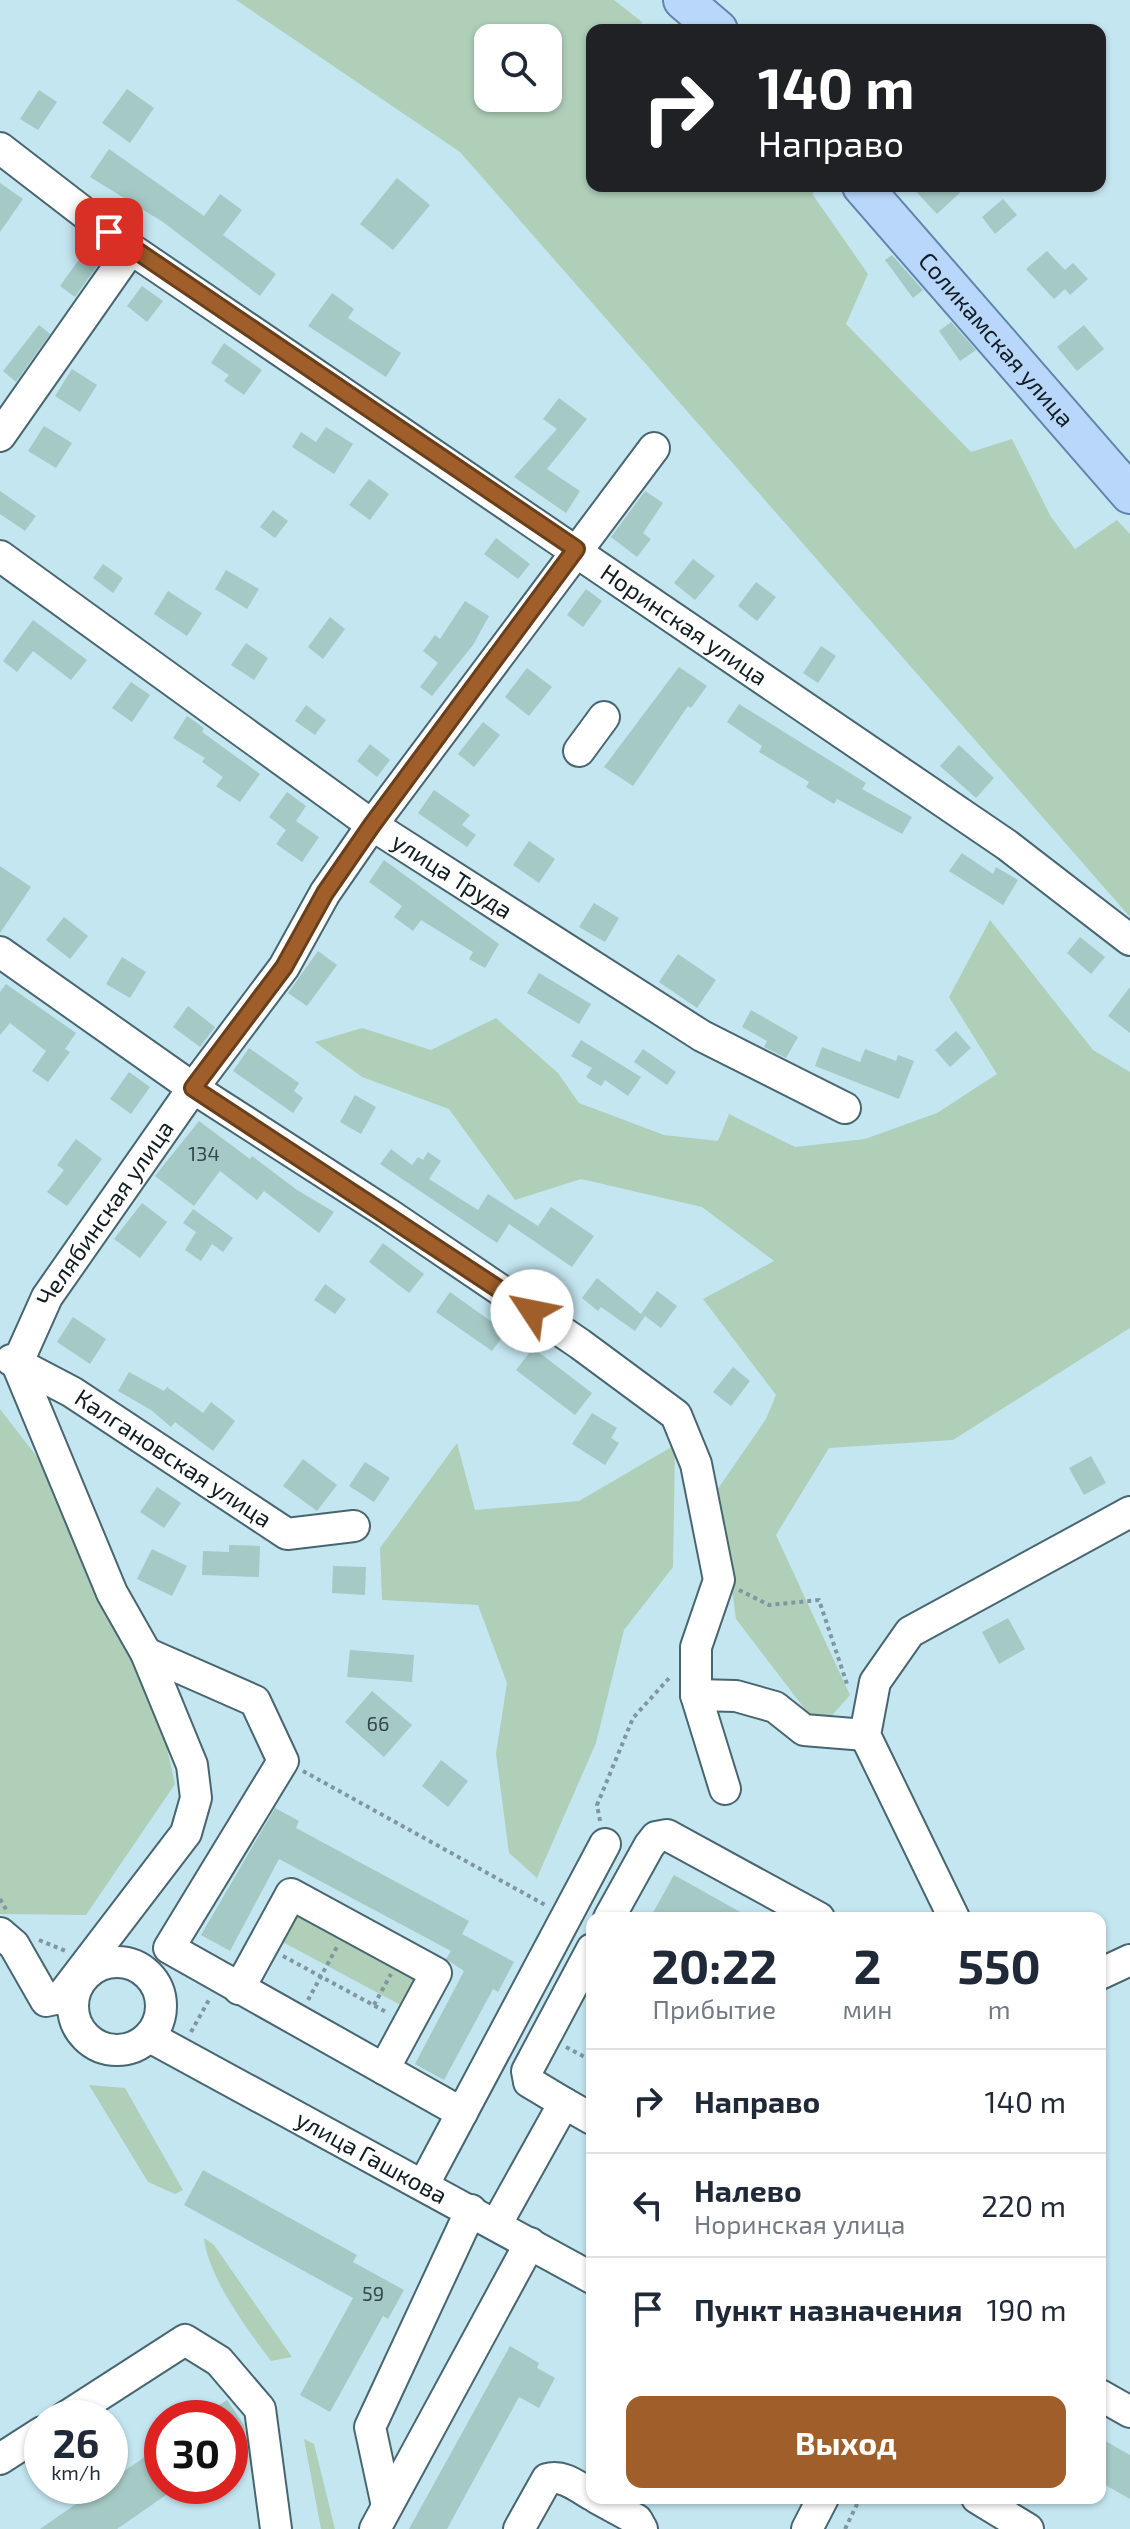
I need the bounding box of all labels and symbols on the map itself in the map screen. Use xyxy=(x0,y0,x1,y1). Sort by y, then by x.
pin xyxy=(75,198,143,266)
street label: Соликамская улица xyxy=(913,246,1081,432)
street label: Норинская улица xyxy=(596,557,773,691)
street label: улица Труда xyxy=(387,826,518,924)
street label: Челябинская улица xyxy=(29,1114,179,1309)
house number: 134 xyxy=(188,1141,220,1165)
position arrow xyxy=(490,1269,574,1353)
street label: Калгановская улица xyxy=(70,1382,278,1533)
house number: 66 xyxy=(367,1711,389,1735)
street label: улица Гашкова xyxy=(291,2103,453,2209)
house number: 59 xyxy=(362,2281,384,2305)
speed limit sign: 30 xyxy=(144,2400,248,2504)

